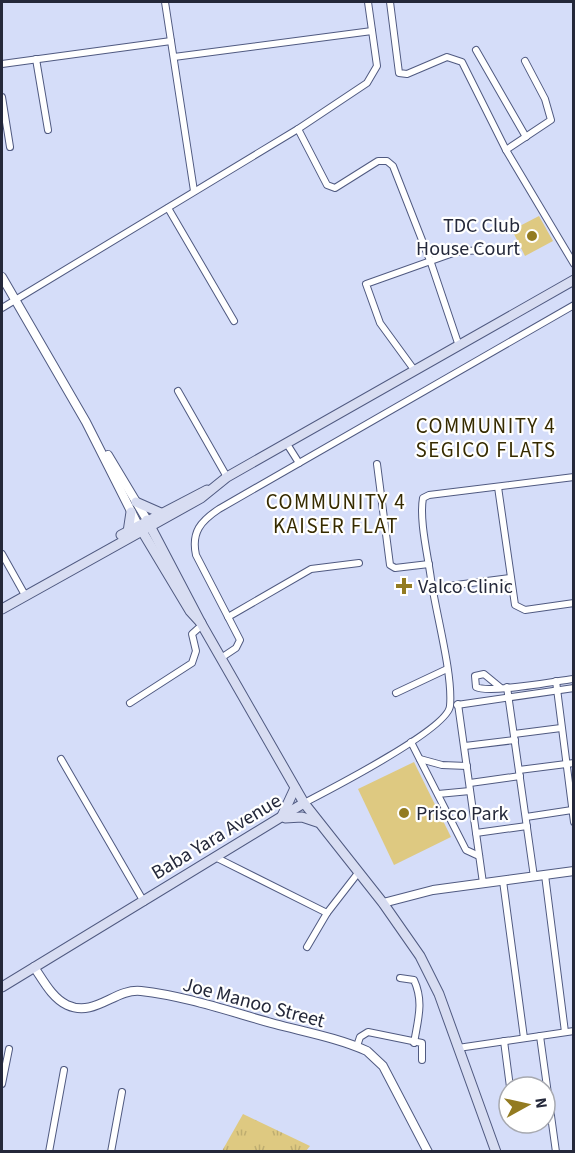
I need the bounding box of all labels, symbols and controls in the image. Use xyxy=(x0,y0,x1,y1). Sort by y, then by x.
place label: TDC Club House Court xyxy=(416,212,520,263)
marker: TDC Club House Court xyxy=(525,229,539,243)
district label: COMMUNITY 4 SEGICO FLATS xyxy=(416,411,556,465)
district label: COMMUNITY 4 KAISER FLAT xyxy=(266,487,406,541)
place label: Valco Clinic xyxy=(418,573,513,601)
marker: Valco Clinic xyxy=(395,577,413,595)
street label: Baba Yara Avenue xyxy=(146,787,287,887)
place label: Prisco Park xyxy=(416,800,509,828)
marker: Prisco Park xyxy=(397,806,411,820)
street label: Joe Manoo Street xyxy=(180,971,328,1035)
north arrow xyxy=(497,1075,557,1135)
text: N xyxy=(529,1096,552,1110)

